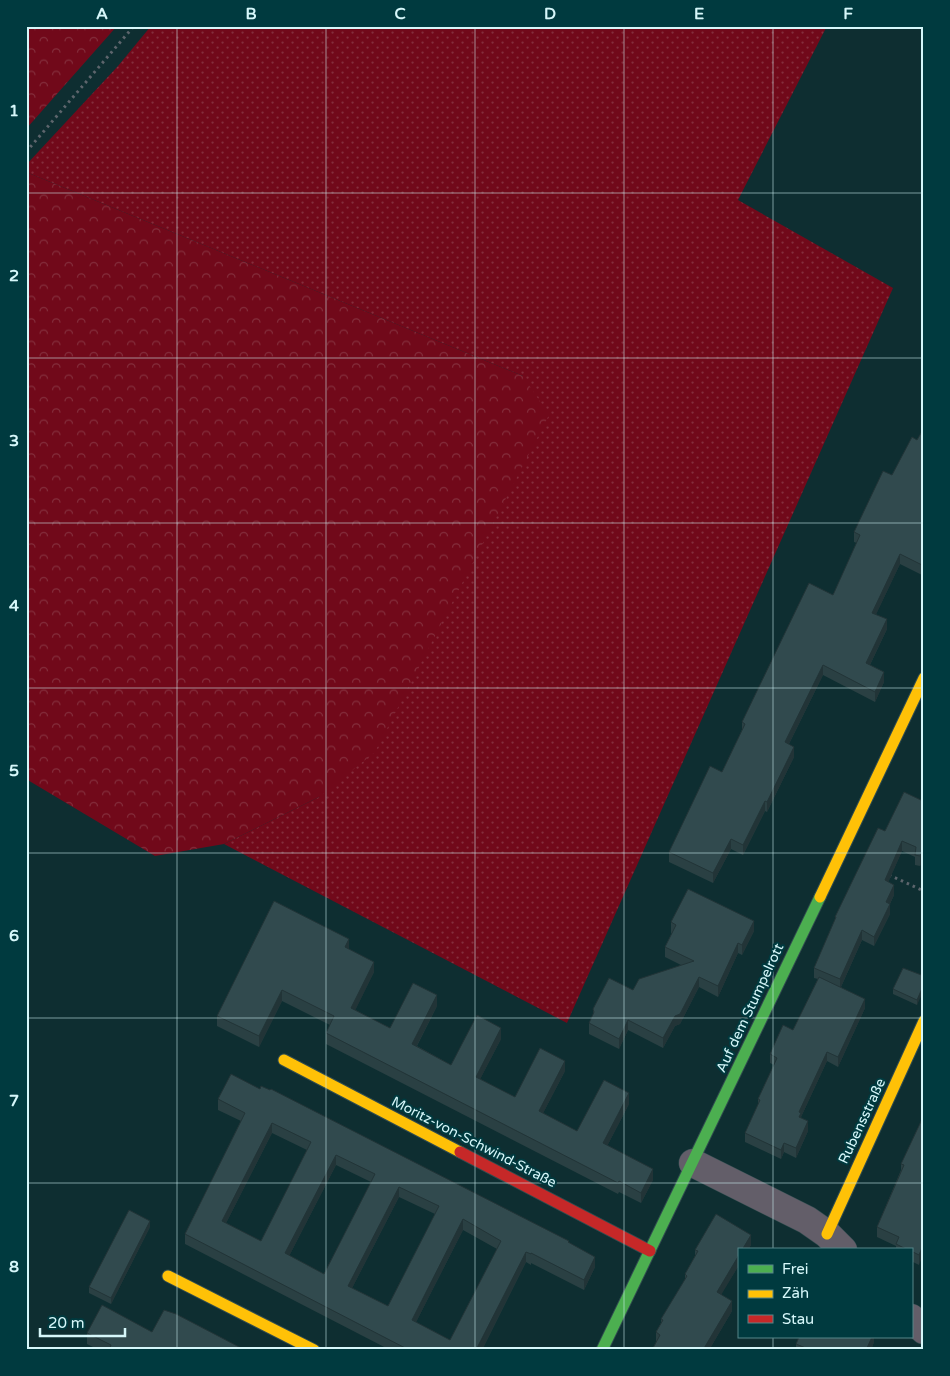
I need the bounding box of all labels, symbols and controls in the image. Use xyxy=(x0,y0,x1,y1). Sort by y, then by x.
text: A xyxy=(96,4,108,24)
text: B xyxy=(245,4,257,24)
text: C xyxy=(394,4,406,24)
text: D xyxy=(544,4,556,24)
text: E xyxy=(694,4,704,24)
text: F xyxy=(843,4,853,24)
text: 1 xyxy=(9,101,19,121)
text: 2 xyxy=(9,266,19,286)
text: 3 xyxy=(9,431,19,451)
text: 4 xyxy=(9,596,19,616)
text: 5 xyxy=(9,761,19,781)
text: 6 xyxy=(9,926,19,946)
street label: Auf dem Stumpelrott xyxy=(713,940,788,1075)
street label: Rubensstraße xyxy=(835,1076,889,1166)
text: 7 xyxy=(9,1091,19,1111)
street label: Moritz-von-Schwind-Straße xyxy=(389,1093,559,1191)
legend xyxy=(738,1248,912,1338)
text: 8 xyxy=(9,1257,19,1277)
text: Frei xyxy=(782,1260,808,1278)
text: Zäh xyxy=(782,1284,809,1302)
scale bar xyxy=(40,1306,125,1338)
text: Stau xyxy=(782,1310,814,1328)
text: 20 m xyxy=(48,1314,85,1332)

